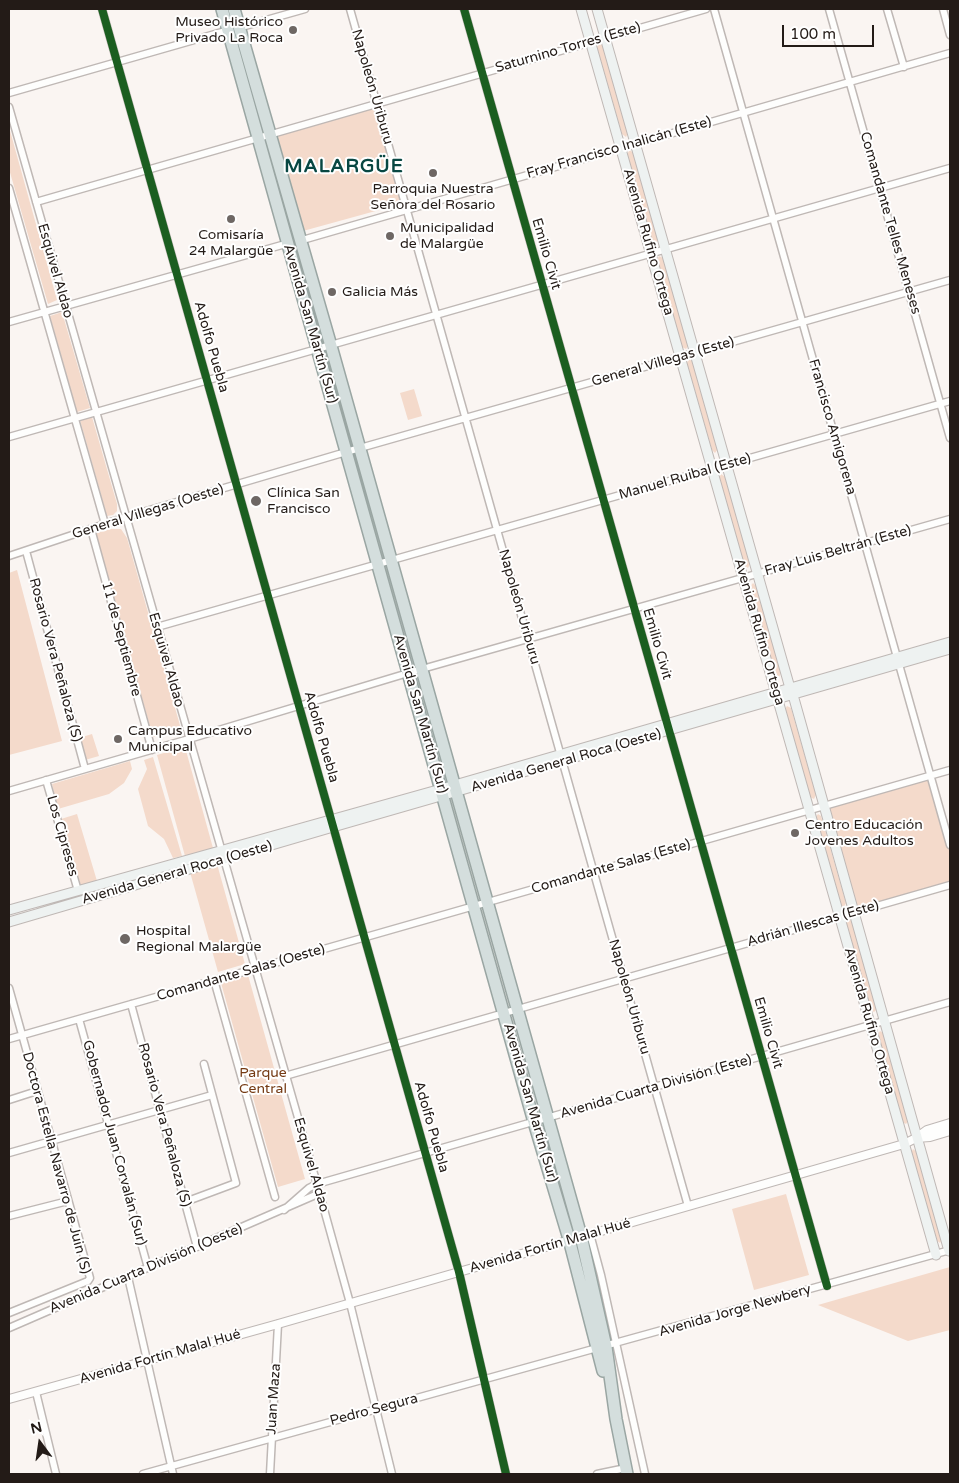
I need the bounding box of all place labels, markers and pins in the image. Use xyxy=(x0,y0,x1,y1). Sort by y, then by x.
place label: Museo Histórico Privado La Roca xyxy=(175,14,283,46)
marker: Museo Histórico Privado La Roca xyxy=(287,24,299,36)
marker: Parroquia Nuestra Señora del Rosario xyxy=(427,167,439,179)
place label: Parroquia Nuestra Señora del Rosario xyxy=(371,181,495,213)
marker: Comisaría 24 Malargüe xyxy=(225,213,237,225)
place label: Municipalidad de Malargüe xyxy=(400,220,494,252)
place label: Comisaría 24 Malargüe xyxy=(189,227,273,260)
marker: Municipalidad de Malargüe xyxy=(384,230,396,242)
place label: Galicia Más xyxy=(342,284,418,300)
marker: Galicia Más xyxy=(326,286,338,298)
place label: Clínica San Francisco xyxy=(267,485,340,518)
marker: Clínica San Francisco xyxy=(249,494,263,508)
place label: Campus Educativo Municipal xyxy=(128,723,252,756)
marker: Campus Educativo Municipal xyxy=(112,733,124,745)
place label: Centro Educación Jovenes Adultos xyxy=(805,817,923,850)
marker: Centro Educación Jovenes Adultos xyxy=(789,827,801,839)
place label: Hospital Regional Malargüe xyxy=(136,923,261,956)
marker: Hospital Regional Malargüe xyxy=(118,932,132,946)

